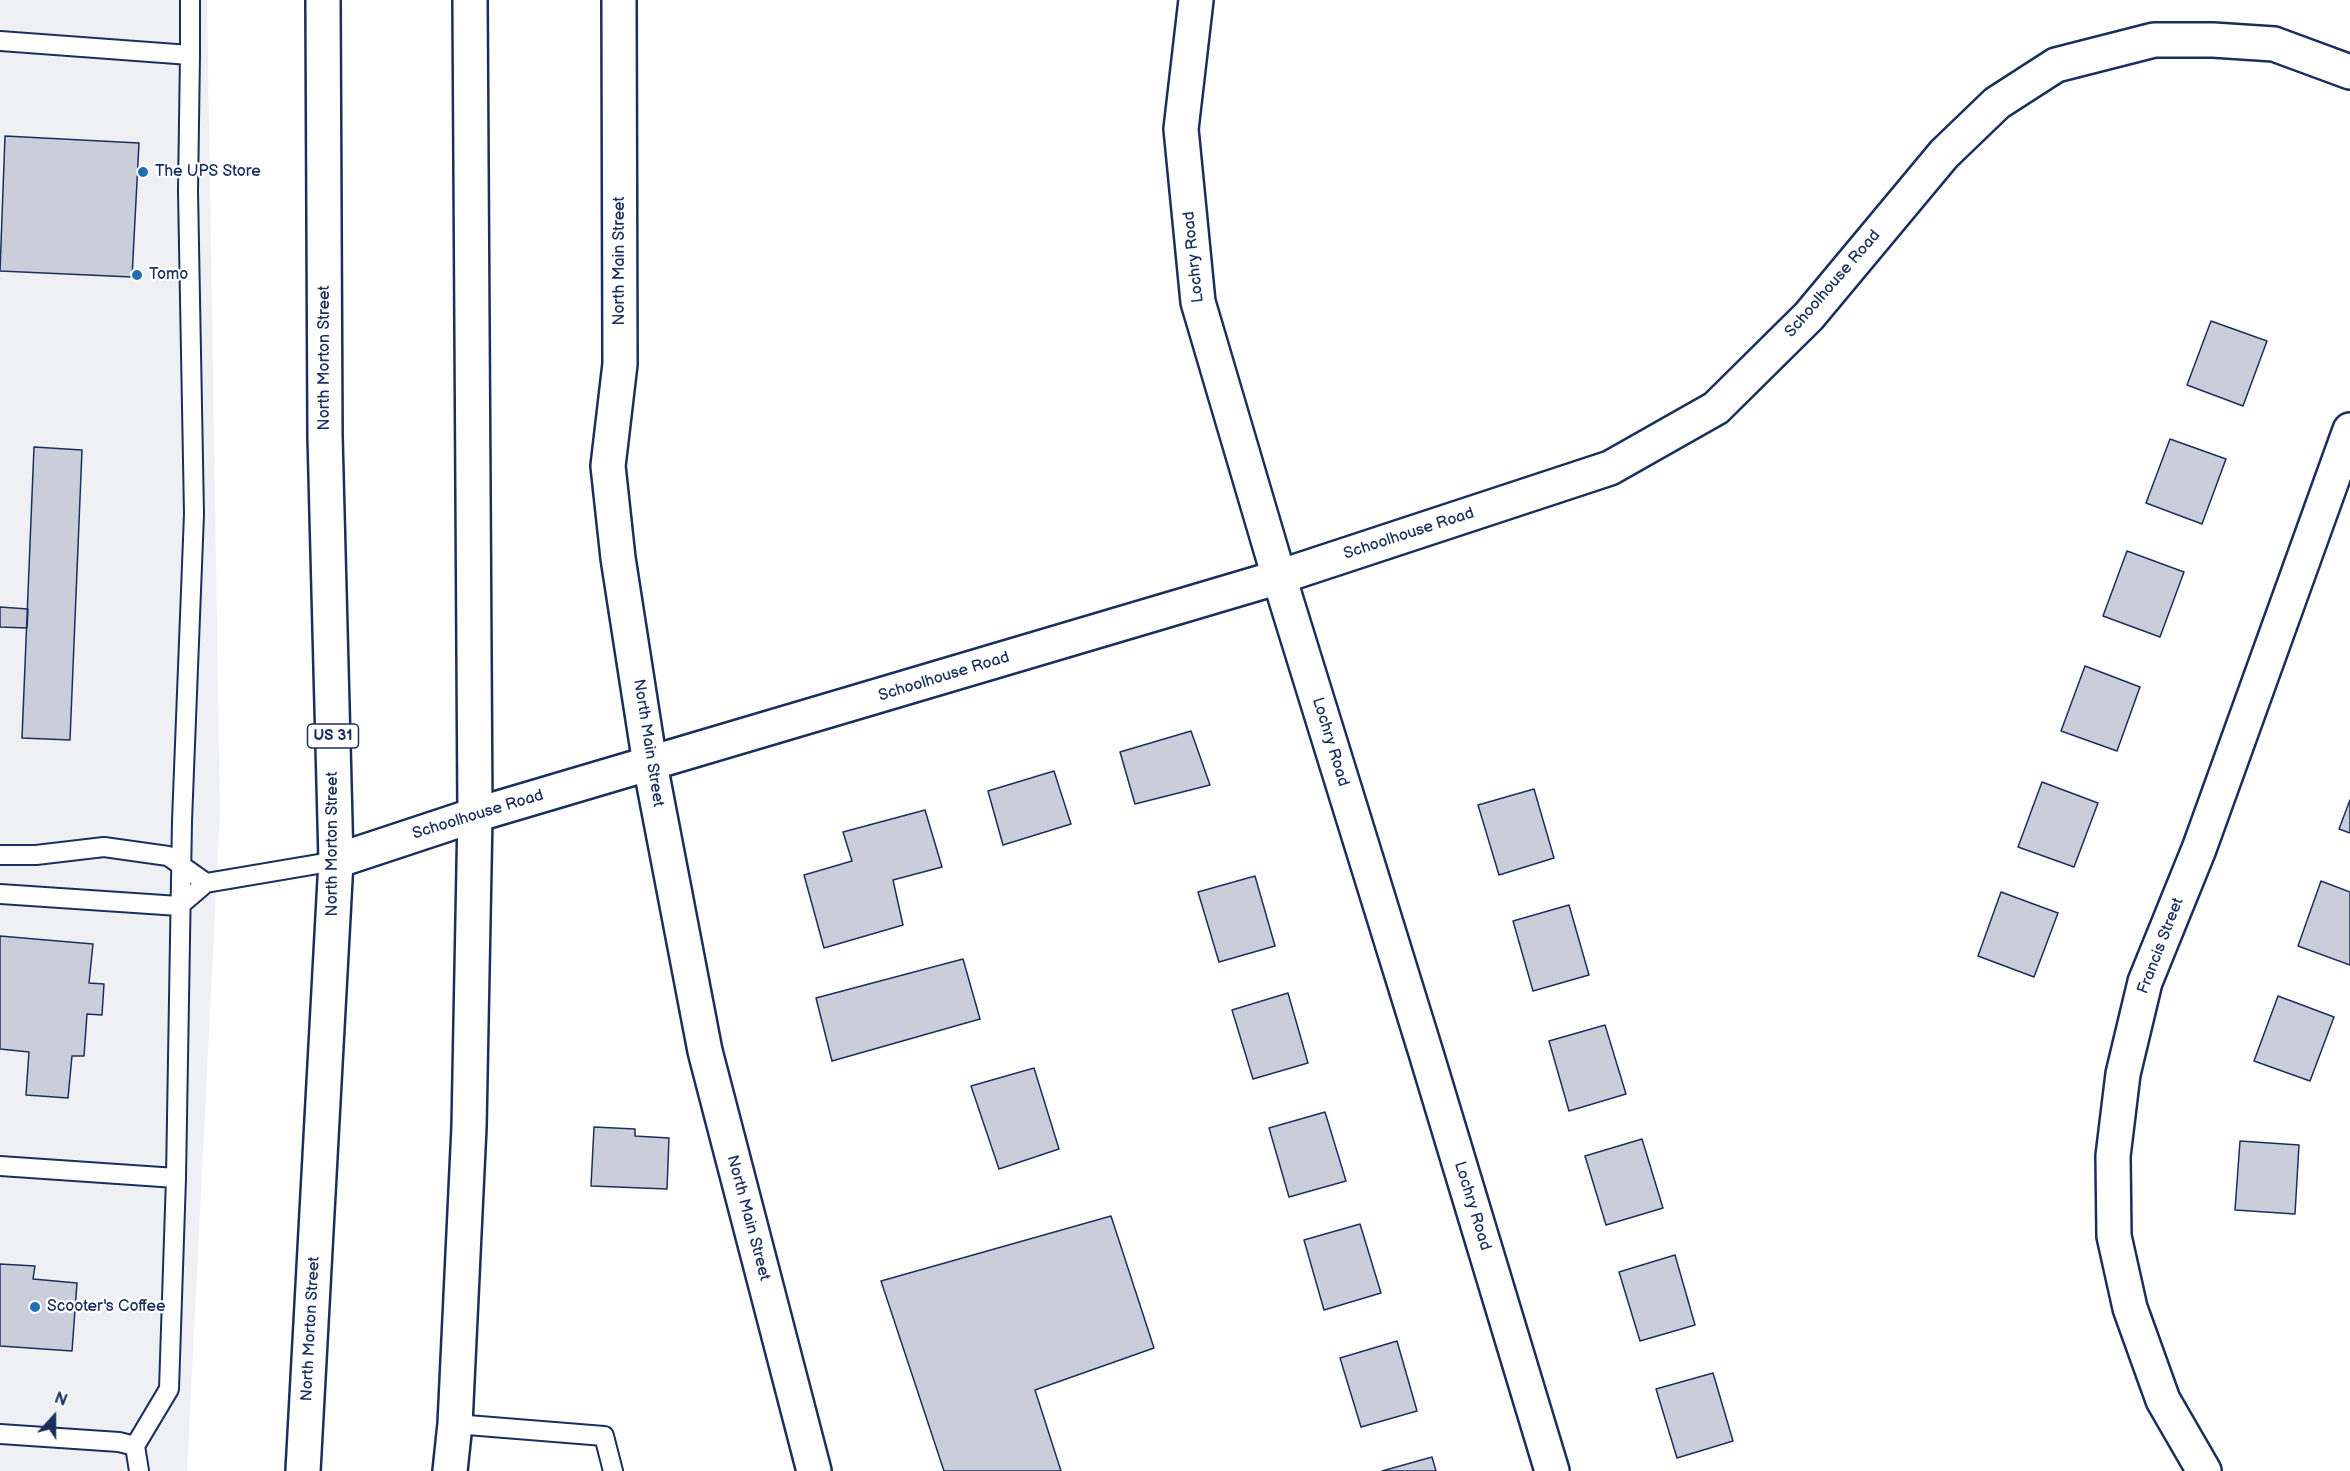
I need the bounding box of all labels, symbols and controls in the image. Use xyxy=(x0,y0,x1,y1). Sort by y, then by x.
place label: The UPS Store xyxy=(155,162,261,182)
marker: The UPS Store xyxy=(136,165,150,179)
street label: North Main Street xyxy=(610,196,630,326)
street label: Lochry Road xyxy=(1180,210,1208,304)
street label: Schoolhouse Road xyxy=(1781,226,1885,342)
place label: Tomo xyxy=(149,265,188,285)
marker: Tomo xyxy=(130,268,144,282)
street label: North Morton Street xyxy=(315,286,335,430)
street label: Schoolhouse Road xyxy=(1341,504,1477,564)
street label: Schoolhouse Road xyxy=(876,648,1012,706)
street label: North Main Street xyxy=(628,678,668,808)
street label: Lochry Road xyxy=(1307,695,1353,789)
road number: US 31 xyxy=(308,724,358,748)
street label: North Morton Street xyxy=(323,772,343,916)
street label: Schoolhouse Road xyxy=(410,786,546,844)
street label: Francis Street xyxy=(2134,895,2188,997)
street label: North Main Street xyxy=(722,1153,774,1283)
street label: Lochry Road xyxy=(1449,1159,1495,1253)
street label: North Morton Street xyxy=(298,1256,324,1402)
place label: Scooter's Coffee xyxy=(47,1297,166,1317)
marker: Scooter's Coffee xyxy=(28,1300,42,1314)
north arrow xyxy=(24,1387,84,1447)
text: N xyxy=(52,1389,70,1411)

